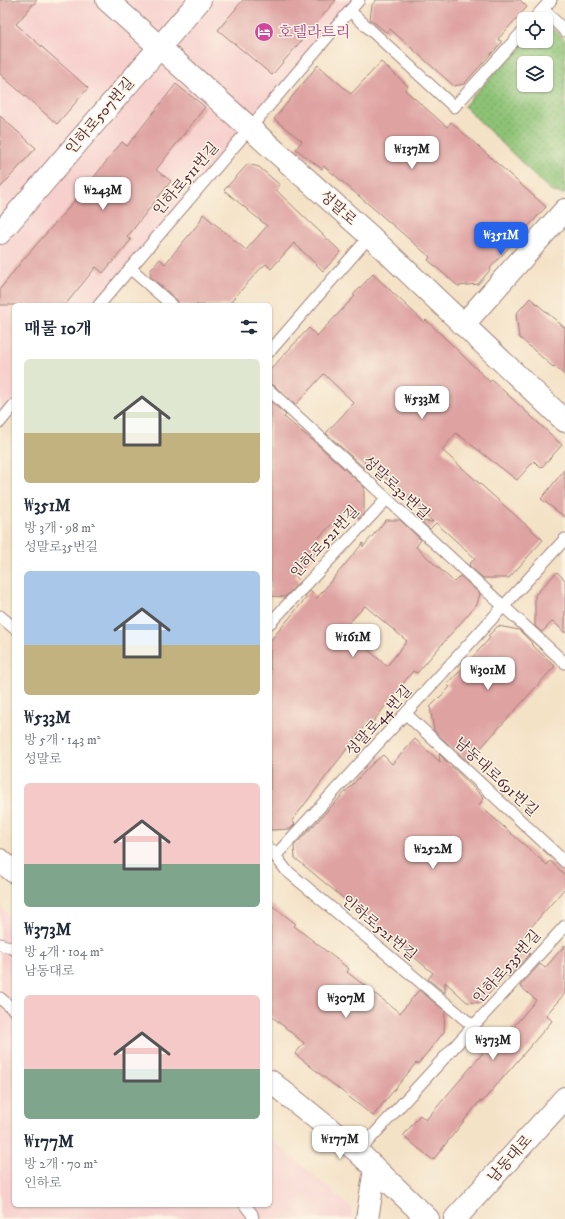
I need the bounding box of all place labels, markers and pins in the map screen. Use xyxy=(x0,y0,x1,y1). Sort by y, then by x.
hotel icon: 호텔라트리 xyxy=(253,21,275,43)
place label: 호텔라트리 xyxy=(278,23,350,42)
pin: ₩137M xyxy=(384,136,440,170)
pin: ₩243M xyxy=(75,177,131,211)
pin: ₩351M xyxy=(473,222,529,256)
pin: ₩533M xyxy=(394,386,450,420)
pin: ₩161M xyxy=(325,624,381,658)
pin: ₩301M xyxy=(460,657,516,691)
pin: ₩252M xyxy=(405,836,461,870)
pin: ₩307M xyxy=(318,985,374,1019)
pin: ₩373M xyxy=(465,1027,521,1061)
pin: ₩177M xyxy=(312,1126,368,1160)

